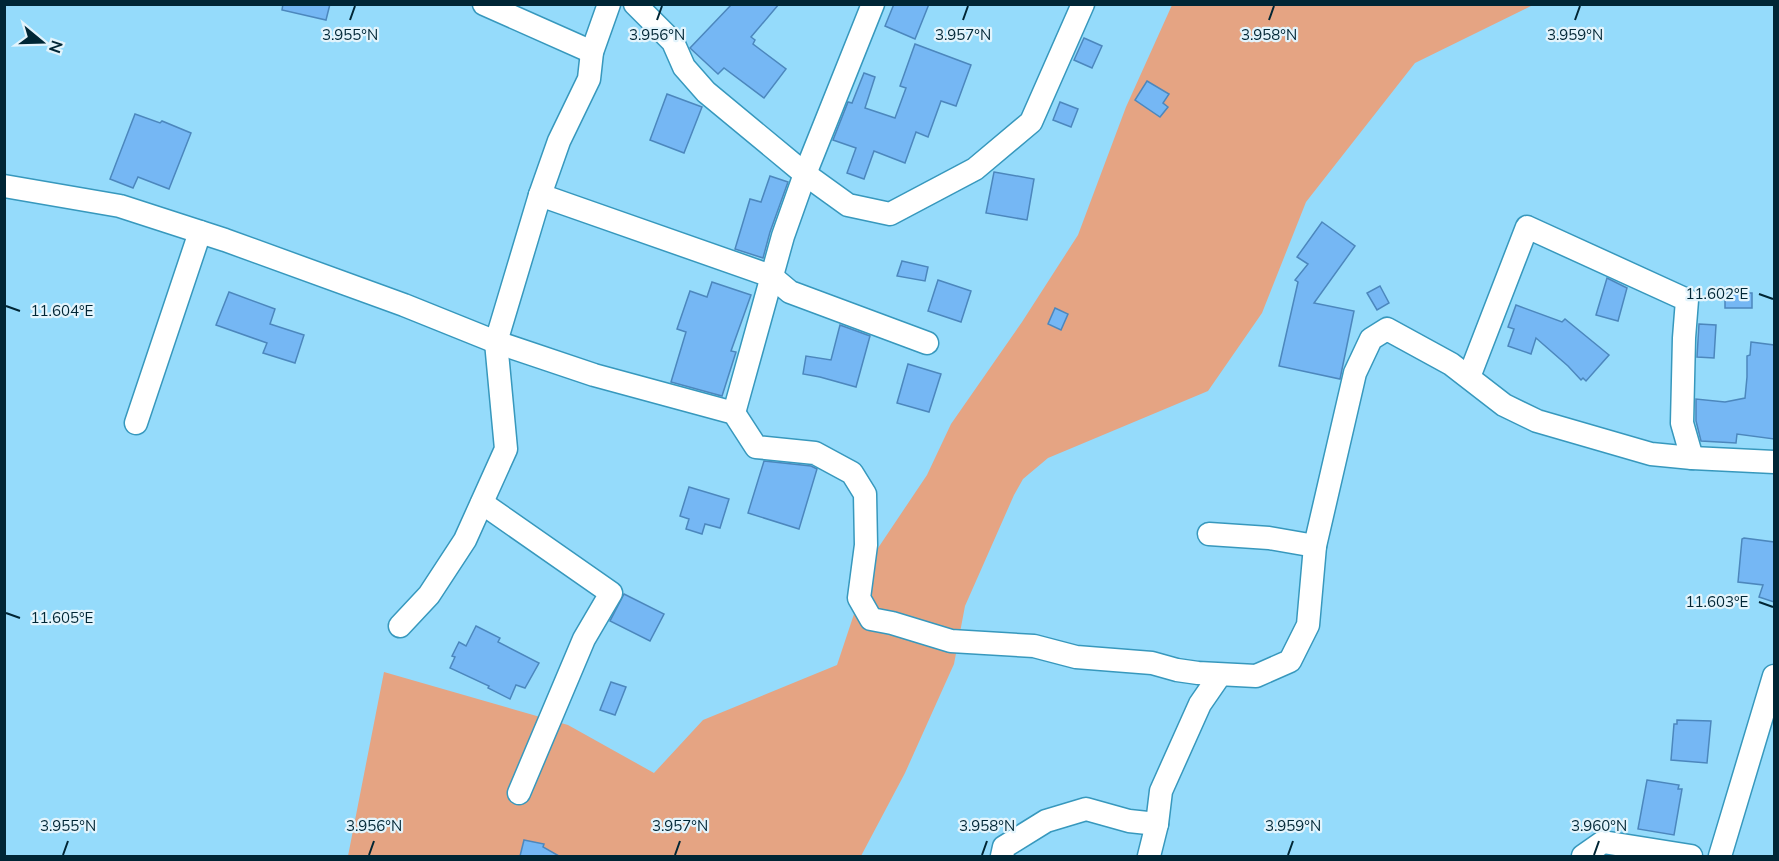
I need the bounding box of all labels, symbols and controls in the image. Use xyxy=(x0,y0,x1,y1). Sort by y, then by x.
north arrow xyxy=(12,12,72,72)
text: 3.955°N xyxy=(322,25,378,44)
text: 3.956°N xyxy=(629,25,685,44)
text: 3.957°N xyxy=(935,25,991,44)
text: 3.958°N xyxy=(1241,25,1297,44)
text: 3.959°N xyxy=(1547,25,1603,44)
text: N xyxy=(45,38,68,56)
text: 11.602°E xyxy=(1686,284,1749,303)
text: 11.604°E xyxy=(31,301,94,320)
text: 11.603°E xyxy=(1686,592,1749,611)
text: 11.605°E xyxy=(31,608,94,627)
text: 3.955°N xyxy=(40,816,96,835)
text: 3.956°N xyxy=(346,816,402,835)
text: 3.957°N xyxy=(652,816,708,835)
text: 3.958°N xyxy=(959,816,1015,835)
text: 3.959°N xyxy=(1265,816,1321,835)
text: 3.960°N xyxy=(1571,816,1627,835)

